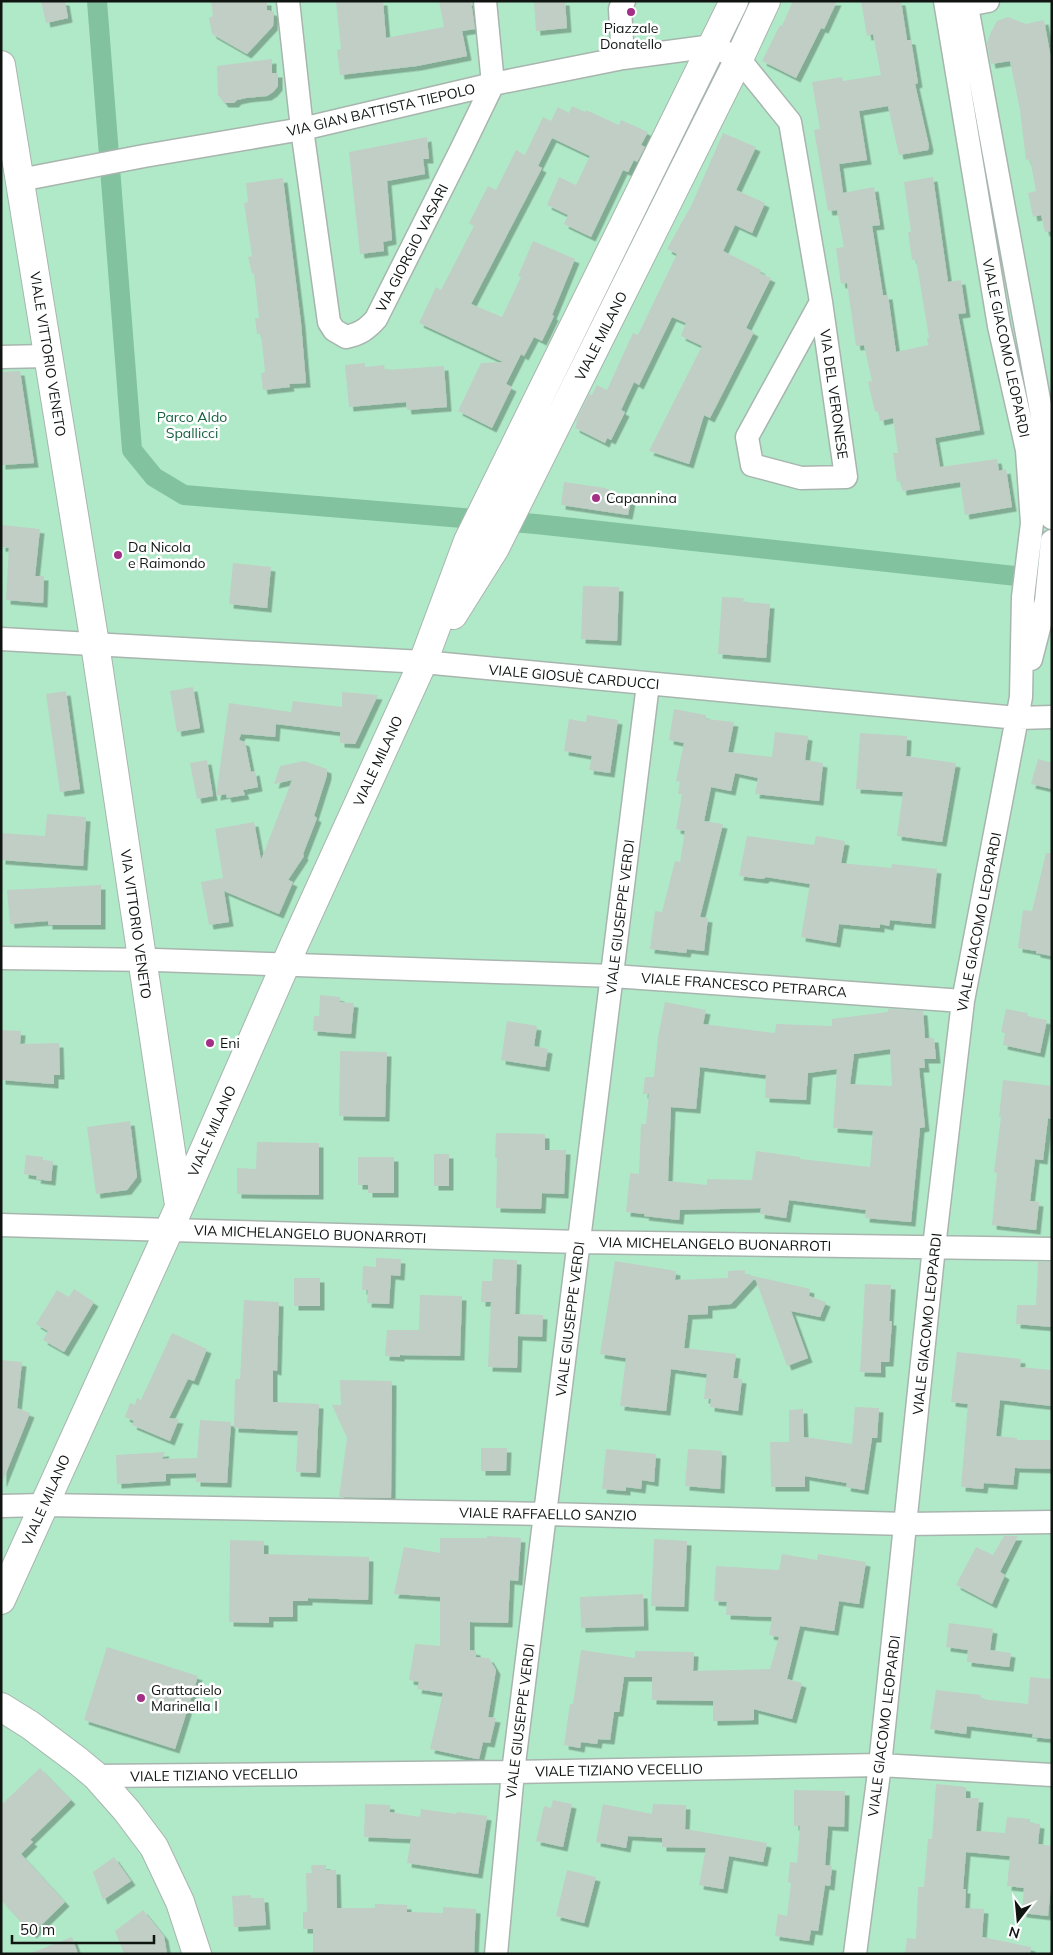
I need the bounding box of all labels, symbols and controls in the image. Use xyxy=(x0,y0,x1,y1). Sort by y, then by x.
marker: Piazzale Donatello xyxy=(625,6,637,18)
place label: Piazzale Donatello xyxy=(600,19,662,53)
street label: VIA GIAN BATTISTA TIEPOLO xyxy=(285,80,477,140)
street label: VIA GIORGIO VASARI xyxy=(372,181,452,315)
street label: VIALE GIACOMO LEOPARDI xyxy=(978,257,1034,439)
street label: VIALE VITTORIO VENETO xyxy=(26,270,70,438)
street label: VIALE MILANO xyxy=(571,288,631,384)
street label: VIA DEL VERONESE xyxy=(816,328,852,460)
park label: Parco Aldo Spallicci xyxy=(157,408,227,442)
place label: Capannina xyxy=(606,489,677,507)
marker: Capannina xyxy=(590,492,602,504)
place label: Da Nicola e Raimondo xyxy=(128,538,206,572)
marker: Da Nicola e Raimondo xyxy=(112,549,124,561)
street label: VIALE GIOSUÈ CARDUCCI xyxy=(488,661,660,693)
street label: VIALE MILANO xyxy=(349,713,407,809)
street label: VIALE GIACOMO LEOPARDI xyxy=(953,831,1005,1013)
street label: VIALE GIUSEPPE VERDI xyxy=(602,838,638,996)
street label: VIA VITTORIO VENETO xyxy=(117,848,155,1000)
street label: VIALE FRANCESCO PETRARCA xyxy=(641,969,848,1001)
place label: Eni xyxy=(220,1034,240,1052)
marker: Eni xyxy=(204,1037,216,1049)
street label: VIALE MILANO xyxy=(184,1083,240,1179)
street label: VIA MICHELANGELO BUONARROTI xyxy=(193,1221,427,1247)
street label: VIALE GIACOMO LEOPARDI xyxy=(909,1232,945,1416)
street label: VIA MICHELANGELO BUONARROTI xyxy=(599,1233,831,1255)
street label: VIALE GIUSEPPE VERDI xyxy=(552,1240,588,1398)
street label: VIALE MILANO xyxy=(18,1452,74,1548)
street label: VIALE RAFFAELLO SANZIO xyxy=(459,1503,637,1525)
street label: VIALE GIACOMO LEOPARDI xyxy=(864,1634,904,1818)
street label: VIALE GIUSEPPE VERDI xyxy=(502,1642,538,1800)
place label: Grattacielo Marinella I xyxy=(151,1681,222,1715)
marker: Grattacielo Marinella I xyxy=(135,1692,147,1704)
street label: VIALE TIZIANO VECELLIO xyxy=(535,1760,703,1780)
street label: VIALE TIZIANO VECELLIO xyxy=(130,1765,298,1785)
north arrow xyxy=(993,1895,1043,1945)
scale bar xyxy=(12,1912,155,1944)
text: 50 m xyxy=(20,1920,55,1939)
text: N xyxy=(1007,1922,1022,1943)

